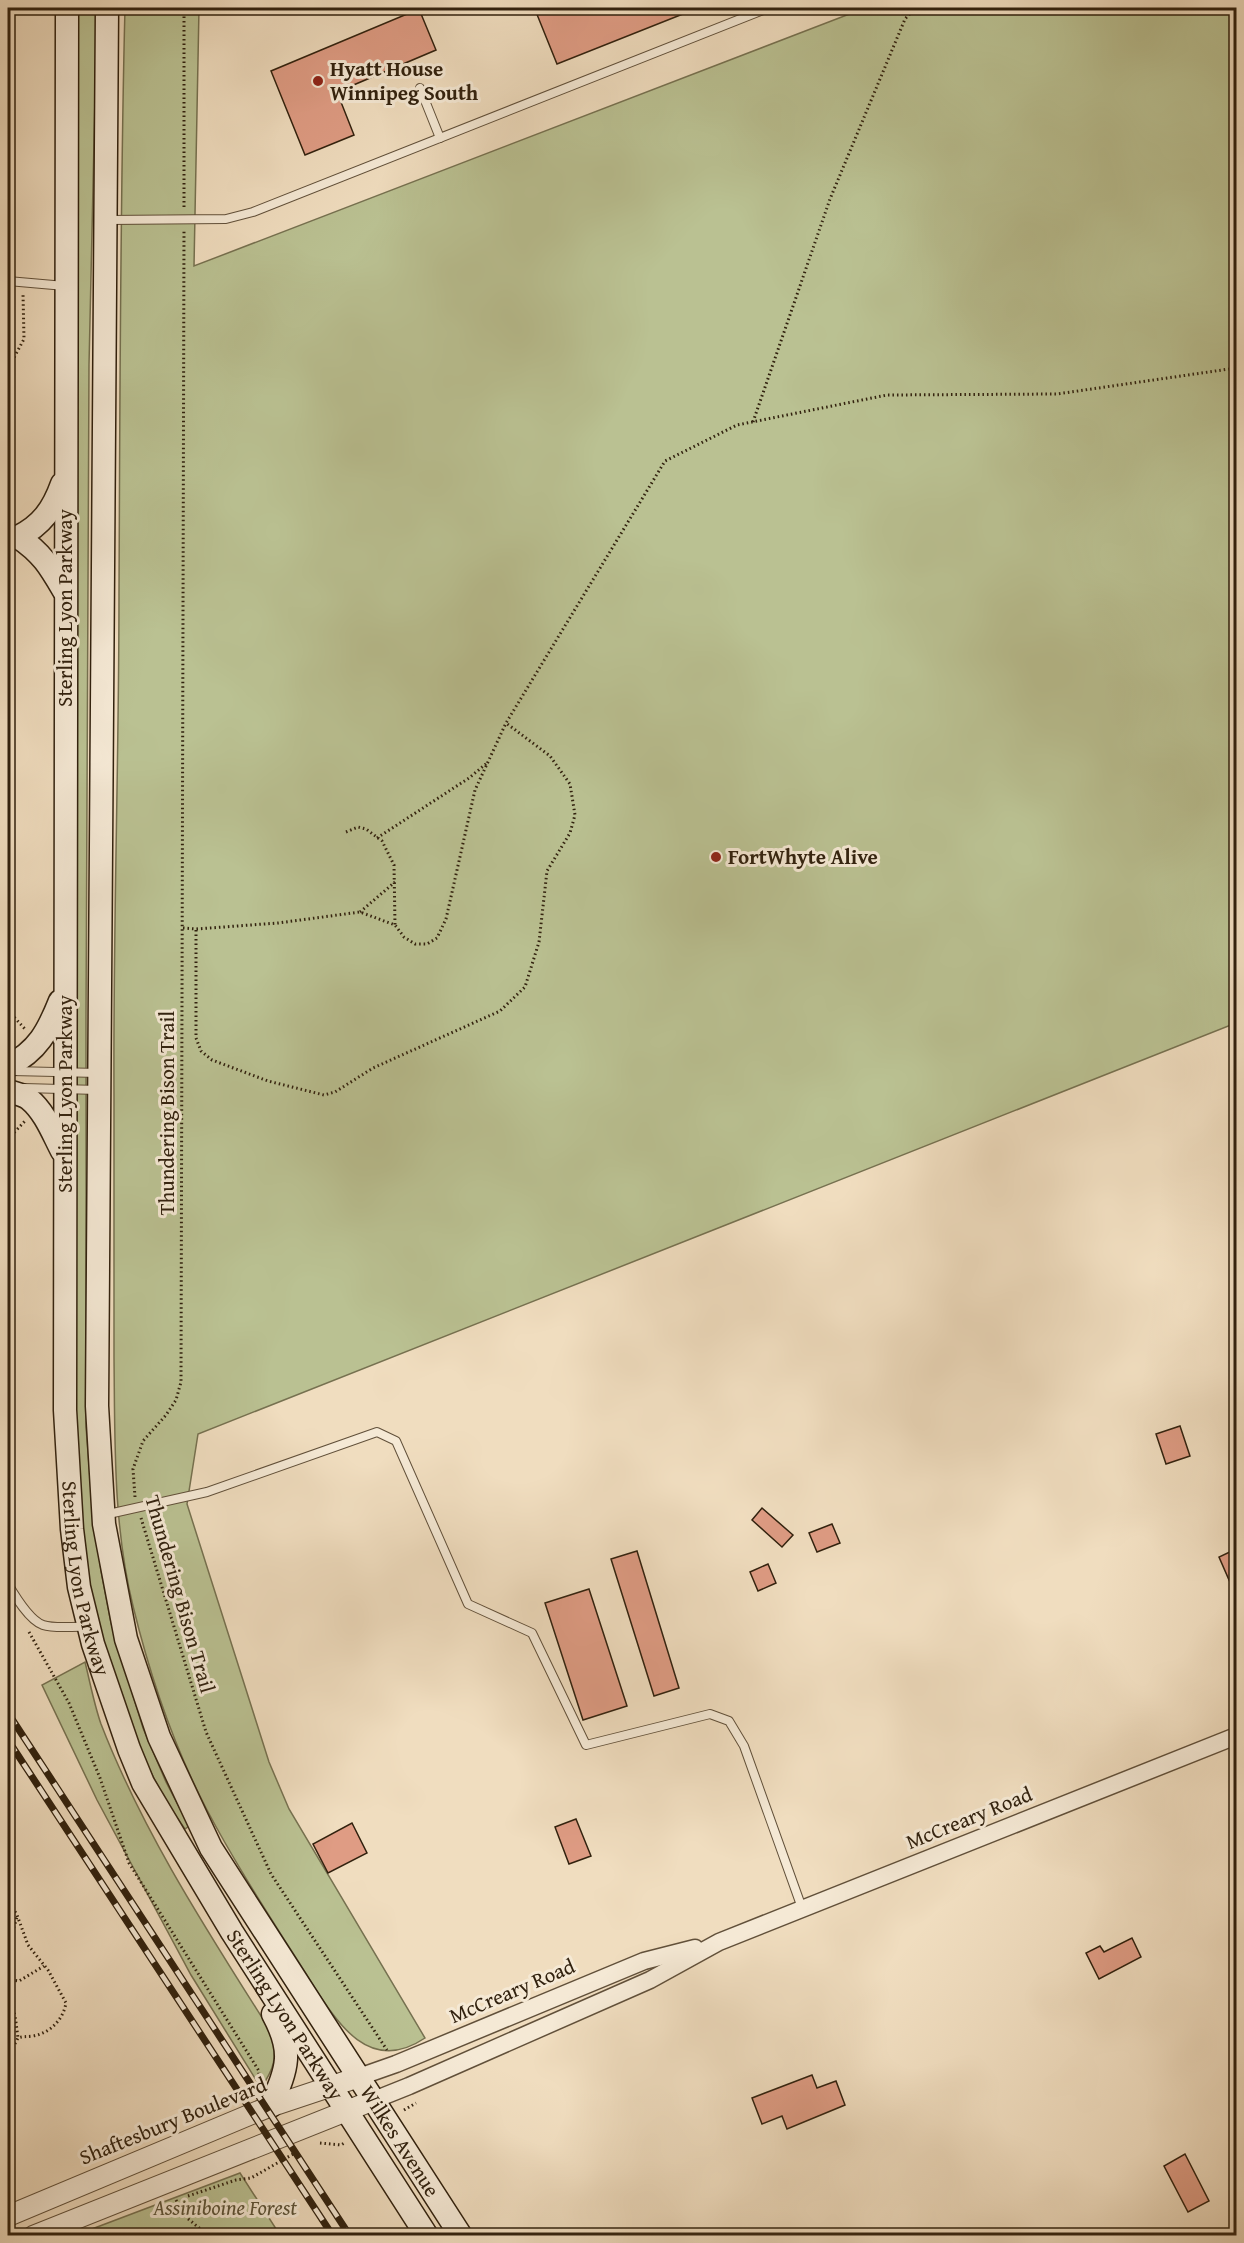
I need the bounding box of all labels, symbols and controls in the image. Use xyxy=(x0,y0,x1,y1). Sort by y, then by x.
place label: Hyatt House Winnipeg South xyxy=(330,53,479,108)
marker: Hyatt House Winnipeg South xyxy=(311,74,325,88)
street label: Sterling Lyon Parkway xyxy=(49,509,80,707)
place label: FortWhyte Alive xyxy=(728,841,878,872)
marker: FortWhyte Alive xyxy=(709,850,723,864)
street label: Sterling Lyon Parkway xyxy=(49,995,80,1193)
street label: Thundering Bison Trail xyxy=(151,1011,182,1215)
street label: Sterling Lyon Parkway xyxy=(54,1480,119,1680)
street label: Thundering Bison Trail xyxy=(137,1491,224,1696)
street label: McCreary Road xyxy=(901,1778,1037,1857)
street label: Sterling Lyon Parkway xyxy=(219,1923,352,2107)
street label: McCreary Road xyxy=(444,1950,580,2031)
street label: Shaftesbury Boulevard xyxy=(74,2068,272,2172)
street label: Wilkes Avenue xyxy=(353,2079,448,2203)
park label: Assiniboine Forest xyxy=(152,2192,297,2223)

